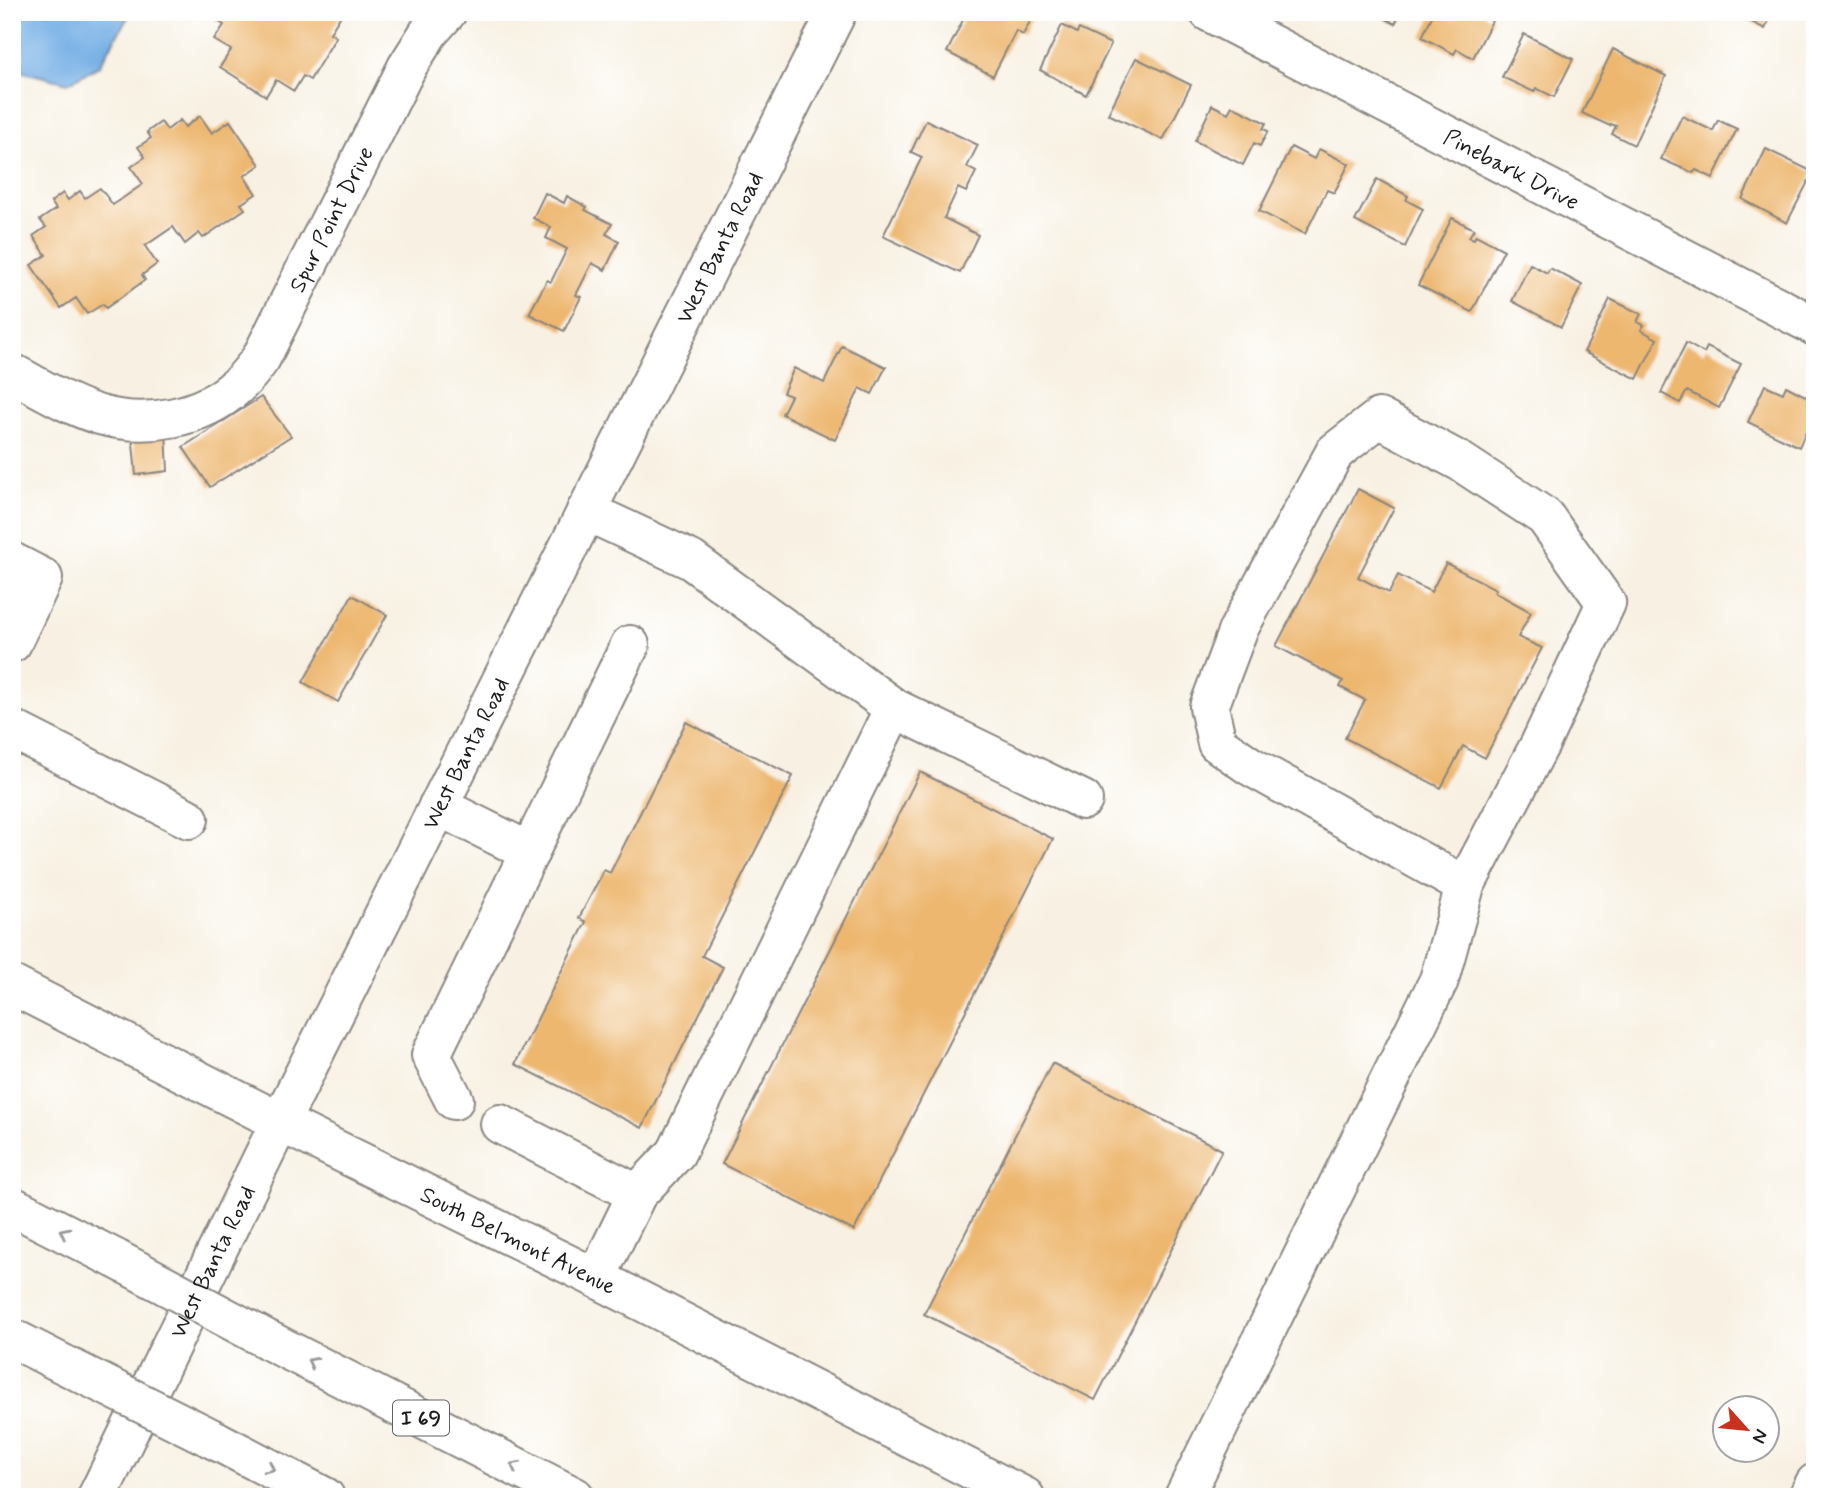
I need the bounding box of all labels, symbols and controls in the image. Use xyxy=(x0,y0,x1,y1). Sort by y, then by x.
street label: Pinebark Drive xyxy=(1438,123,1584,218)
street label: Spur Point Drive xyxy=(283,142,382,298)
street label: West Banta Road xyxy=(670,167,771,329)
street label: West Banta Road xyxy=(416,673,518,835)
street label: West Banta Road xyxy=(164,1181,264,1344)
street label: South Belmont Avenue xyxy=(415,1181,621,1303)
one-way arrow xyxy=(59,1227,71,1241)
one-way arrow xyxy=(307,1357,319,1371)
north arrow xyxy=(1712,1394,1782,1464)
road number: I 69 xyxy=(393,1400,449,1436)
text: N xyxy=(1746,1425,1774,1447)
one-way arrow xyxy=(263,1460,275,1474)
one-way arrow xyxy=(510,1460,522,1474)

